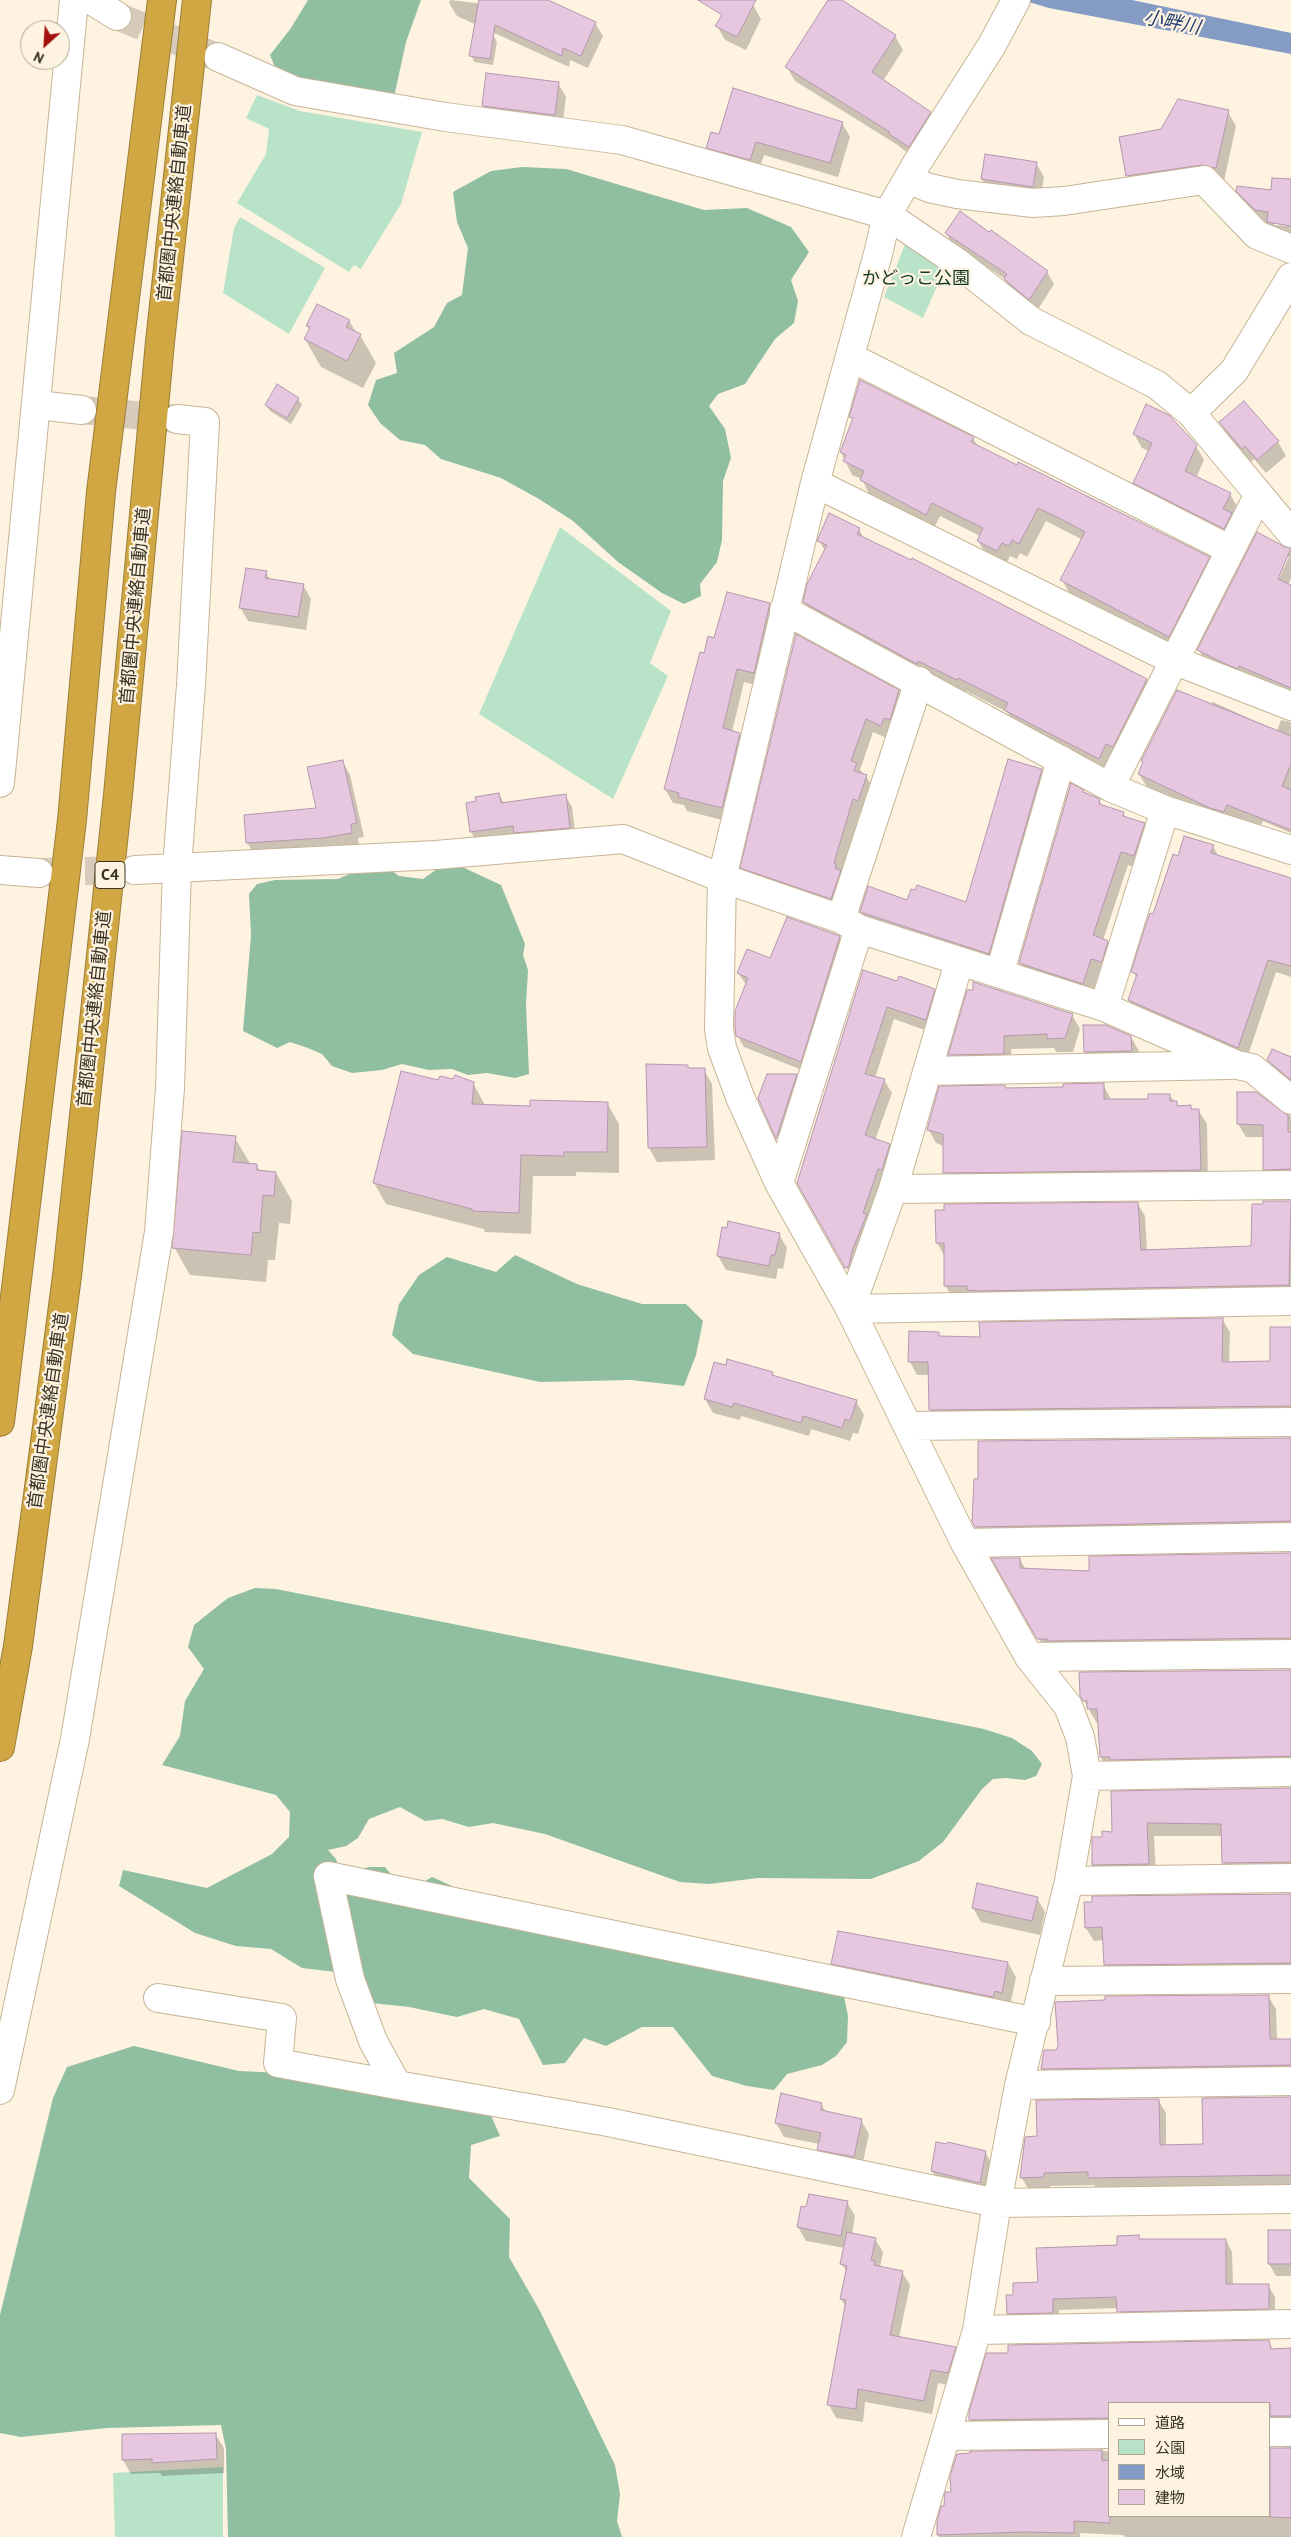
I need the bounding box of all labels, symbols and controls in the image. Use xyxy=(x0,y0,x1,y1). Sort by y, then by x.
water label: 小畔川 xyxy=(1142,6,1202,40)
north arrow xyxy=(20,20,70,70)
text: N xyxy=(31,47,47,68)
street label: 首都圏中央連絡自動車道 xyxy=(154,103,196,303)
park label: かどっこ公園 xyxy=(862,268,970,290)
street label: 首都圏中央連絡自動車道 xyxy=(117,506,155,706)
road number: C4 xyxy=(95,862,125,888)
street label: 首都圏中央連絡自動車道 xyxy=(74,909,116,1109)
street label: 首都圏中央連絡自動車道 xyxy=(25,1311,73,1511)
legend xyxy=(1108,2402,1271,2517)
text: 道路 xyxy=(1155,2413,1185,2432)
text: 公園 xyxy=(1155,2438,1185,2457)
text: 水域 xyxy=(1155,2463,1185,2482)
text: 建物 xyxy=(1155,2488,1185,2507)

